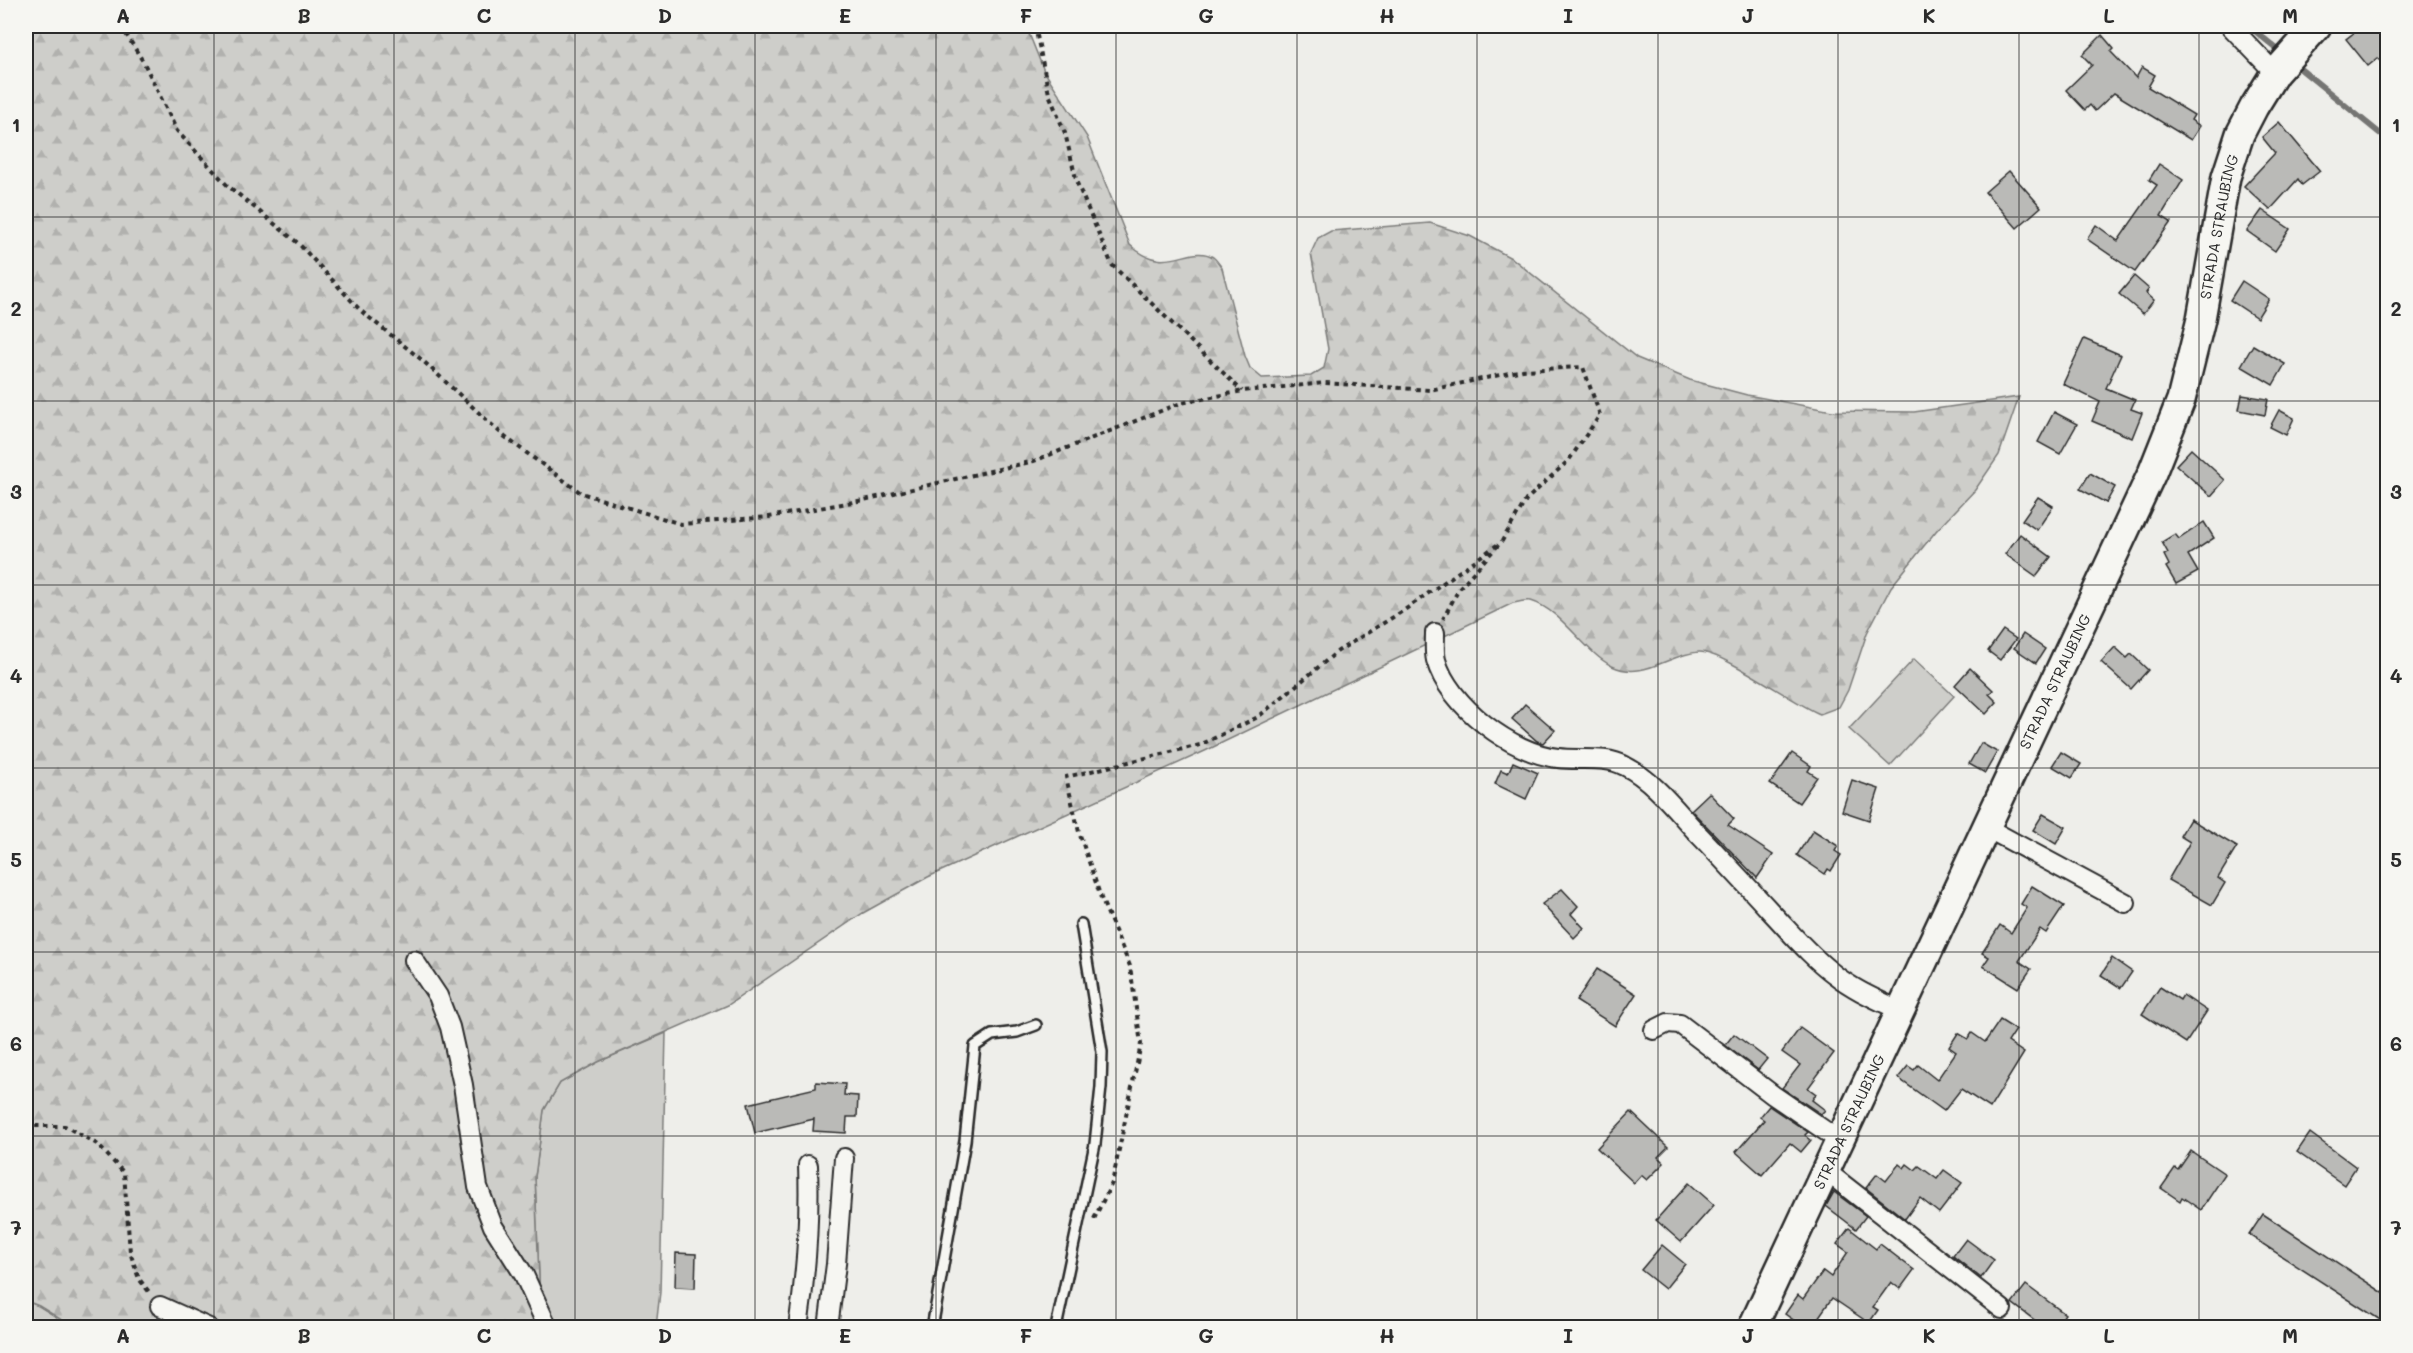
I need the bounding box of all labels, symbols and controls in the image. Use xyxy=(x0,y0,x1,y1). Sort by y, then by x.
text: A xyxy=(116,2,130,28)
text: B xyxy=(297,2,311,28)
text: C xyxy=(477,2,492,28)
text: D xyxy=(658,2,672,28)
text: E xyxy=(839,2,851,28)
text: F xyxy=(1020,2,1033,28)
text: G xyxy=(1198,2,1214,28)
text: H xyxy=(1379,2,1395,28)
text: I xyxy=(1563,2,1573,28)
text: J xyxy=(1741,2,1755,28)
text: K xyxy=(1922,2,1936,28)
text: L xyxy=(2103,2,2115,28)
text: M xyxy=(2282,2,2298,28)
text: 1 xyxy=(12,111,20,137)
text: 1 xyxy=(2392,111,2400,137)
street label: STRADA STRAUBING xyxy=(2195,152,2243,301)
text: 2 xyxy=(10,295,22,321)
text: 2 xyxy=(2390,295,2402,321)
text: 3 xyxy=(10,478,22,504)
text: 3 xyxy=(2390,478,2402,504)
street label: STRADA STRAUBING xyxy=(2014,610,2095,752)
text: 4 xyxy=(10,662,23,688)
text: 4 xyxy=(2390,662,2403,688)
text: 5 xyxy=(10,846,22,872)
text: 5 xyxy=(2390,846,2402,872)
text: 6 xyxy=(10,1030,22,1056)
text: 6 xyxy=(2390,1030,2402,1056)
street label: STRADA STRAUBING xyxy=(1808,1051,1889,1192)
text: 7 xyxy=(10,1214,22,1240)
text: 7 xyxy=(2390,1214,2402,1240)
text: A xyxy=(116,1322,130,1348)
text: B xyxy=(297,1322,311,1348)
text: C xyxy=(477,1322,492,1348)
text: D xyxy=(658,1322,672,1348)
text: E xyxy=(839,1322,851,1348)
text: F xyxy=(1020,1322,1033,1348)
text: G xyxy=(1198,1322,1214,1348)
text: H xyxy=(1379,1322,1395,1348)
text: I xyxy=(1563,1322,1573,1348)
text: J xyxy=(1741,1322,1755,1348)
text: K xyxy=(1922,1322,1936,1348)
text: L xyxy=(2103,1322,2115,1348)
text: M xyxy=(2282,1322,2298,1348)

